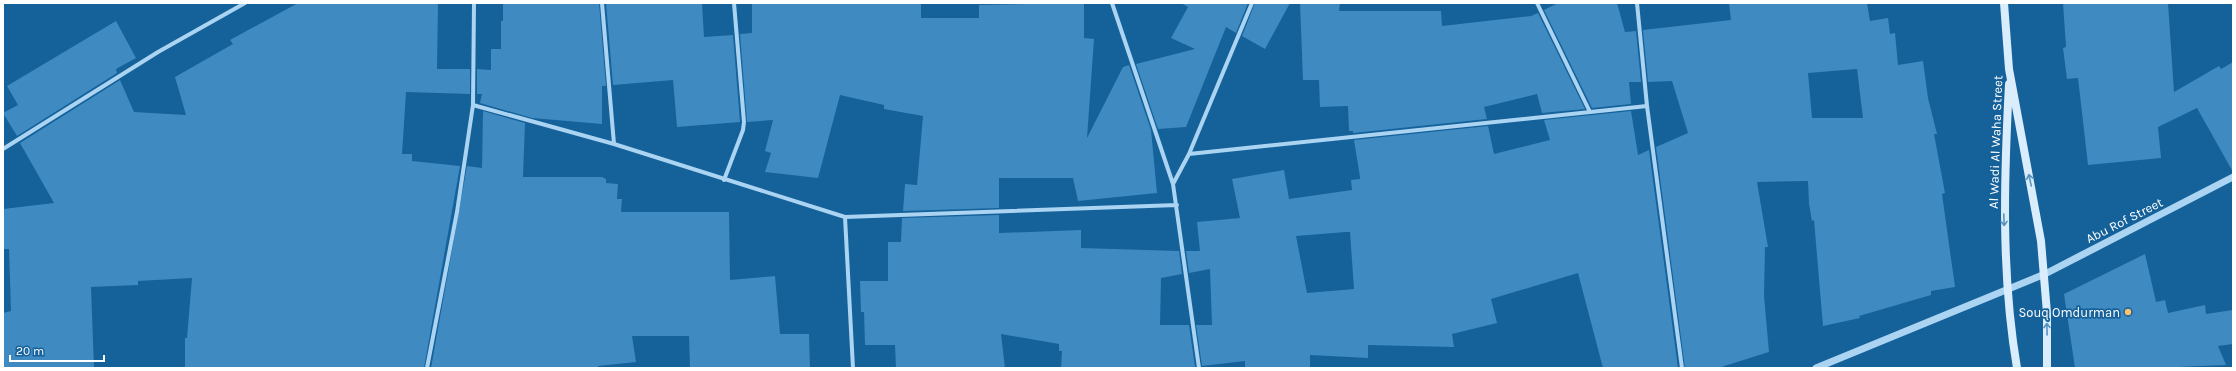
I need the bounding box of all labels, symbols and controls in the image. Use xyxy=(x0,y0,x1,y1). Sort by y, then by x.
street label: Al Wadi Al Waha Street xyxy=(1986,75,2005,209)
one-way arrow xyxy=(2025,174,2033,187)
street label: Abu Rof Street xyxy=(2083,195,2165,246)
one-way arrow xyxy=(2001,213,2008,226)
place label: Souq Omdurman xyxy=(2018,305,2120,321)
marker: Souq Omdurman xyxy=(2123,307,2133,317)
one-way arrow xyxy=(2043,323,2051,336)
scale bar xyxy=(10,337,104,363)
text: 20 m xyxy=(16,344,44,358)

